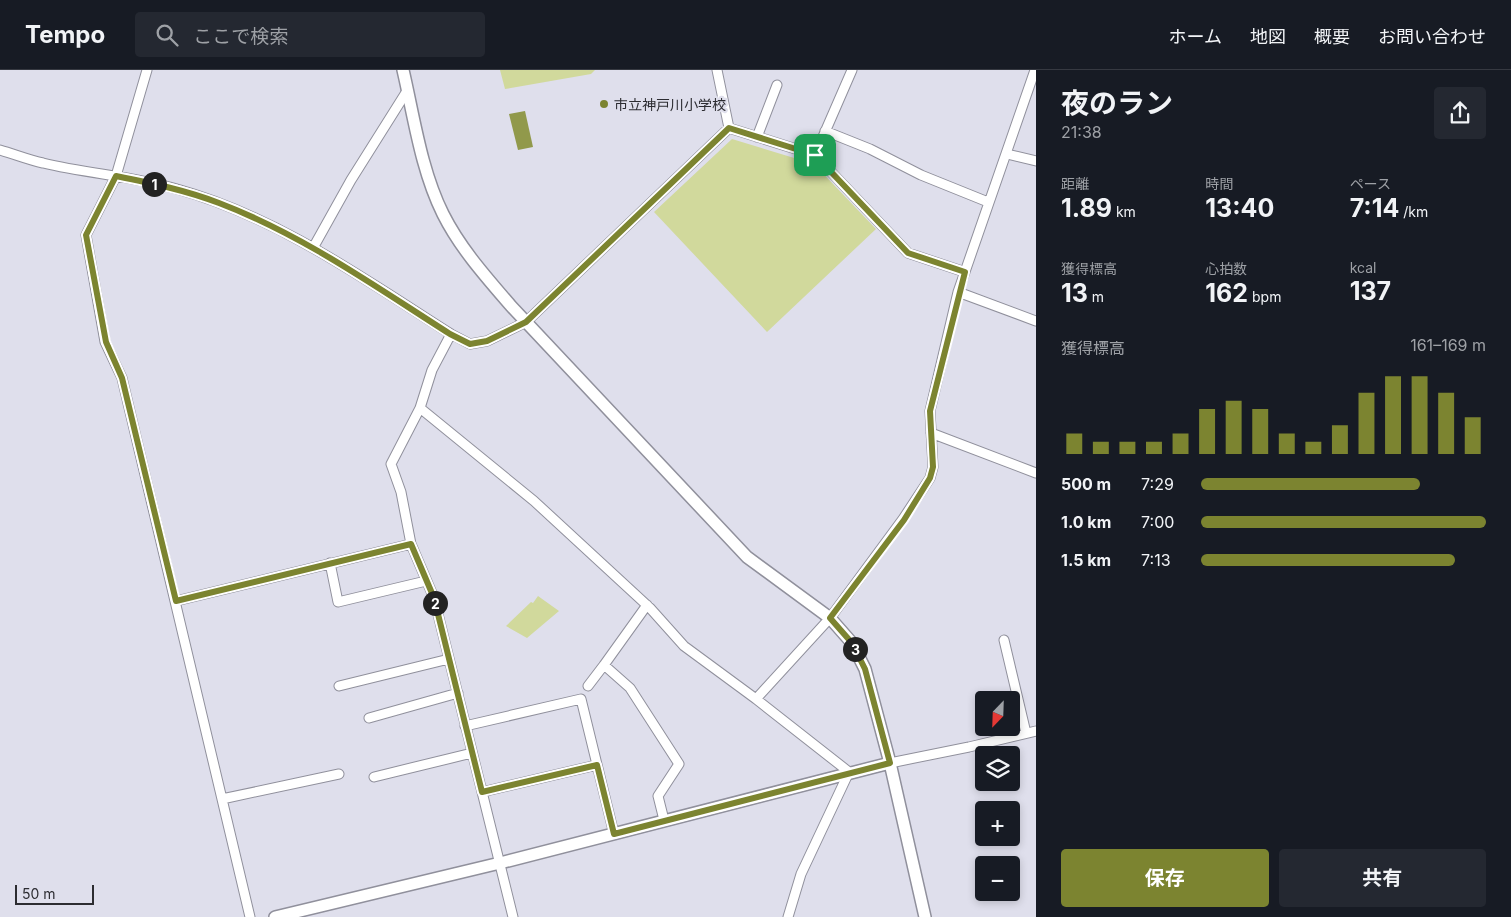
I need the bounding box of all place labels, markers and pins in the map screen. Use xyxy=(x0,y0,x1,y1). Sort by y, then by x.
place label: 市立神戸川小学校 xyxy=(614,96,726,113)
marker: 市立神戸川小学校 xyxy=(598,98,610,110)
pin xyxy=(794,134,836,176)
pin: 1 xyxy=(142,172,166,196)
pin: 2 xyxy=(422,590,448,616)
pin: 3 xyxy=(842,636,868,662)

